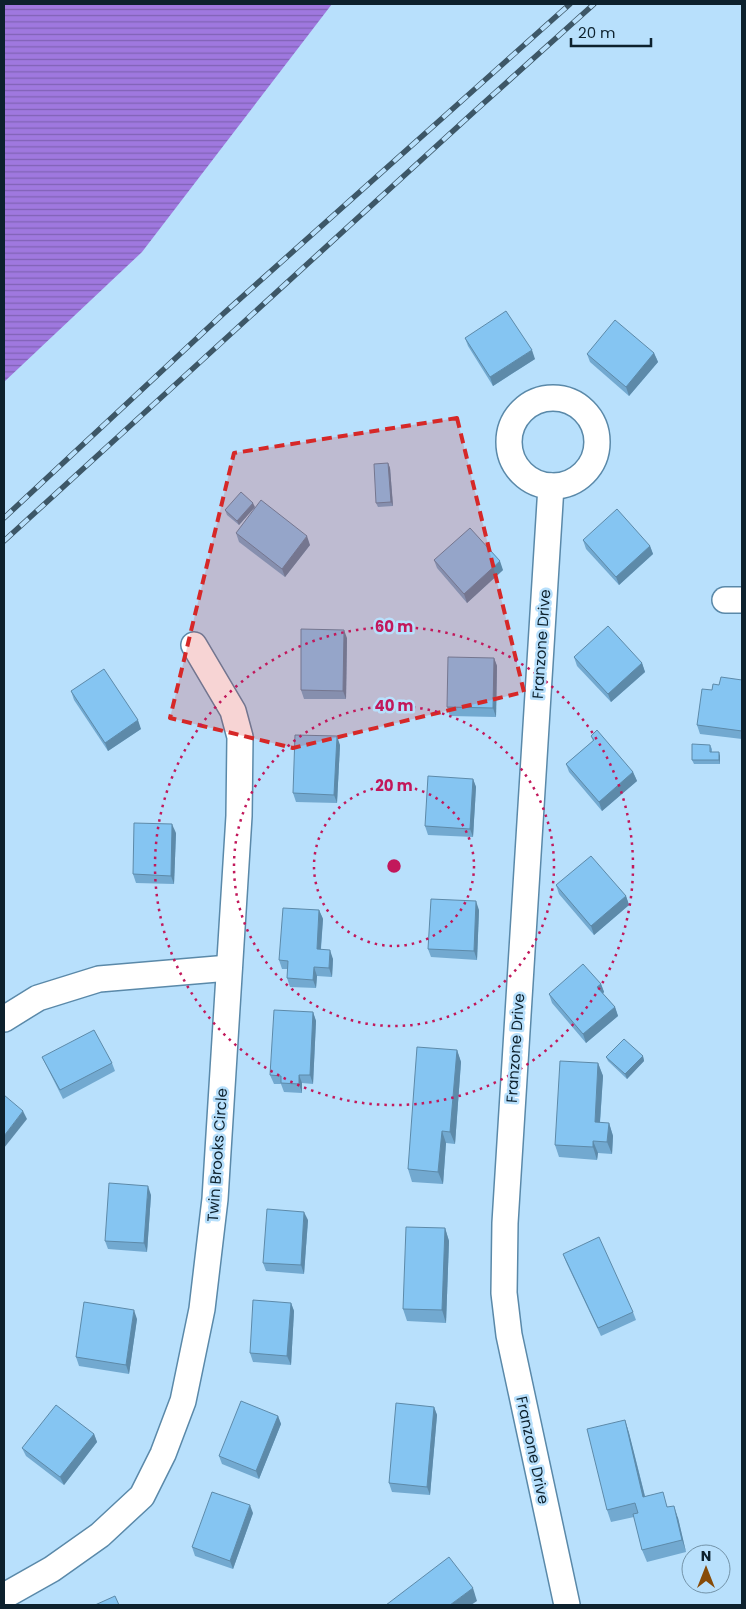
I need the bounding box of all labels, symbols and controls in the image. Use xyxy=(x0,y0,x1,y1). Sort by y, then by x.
scale bar xyxy=(571,15,651,47)
text: 20 m xyxy=(578,22,616,43)
street label: Franzone Drive xyxy=(527,588,555,700)
text: 60 m xyxy=(375,616,413,637)
text: 40 m xyxy=(374,695,414,716)
text: 20 m xyxy=(375,775,413,796)
centre of rings xyxy=(385,857,403,875)
street label: Franzone Drive xyxy=(501,992,529,1104)
street label: Twin Brooks Circle xyxy=(202,1087,232,1223)
street label: Franzone Drive xyxy=(511,1394,555,1506)
north arrow xyxy=(681,1544,731,1594)
text: N xyxy=(701,1546,711,1566)

